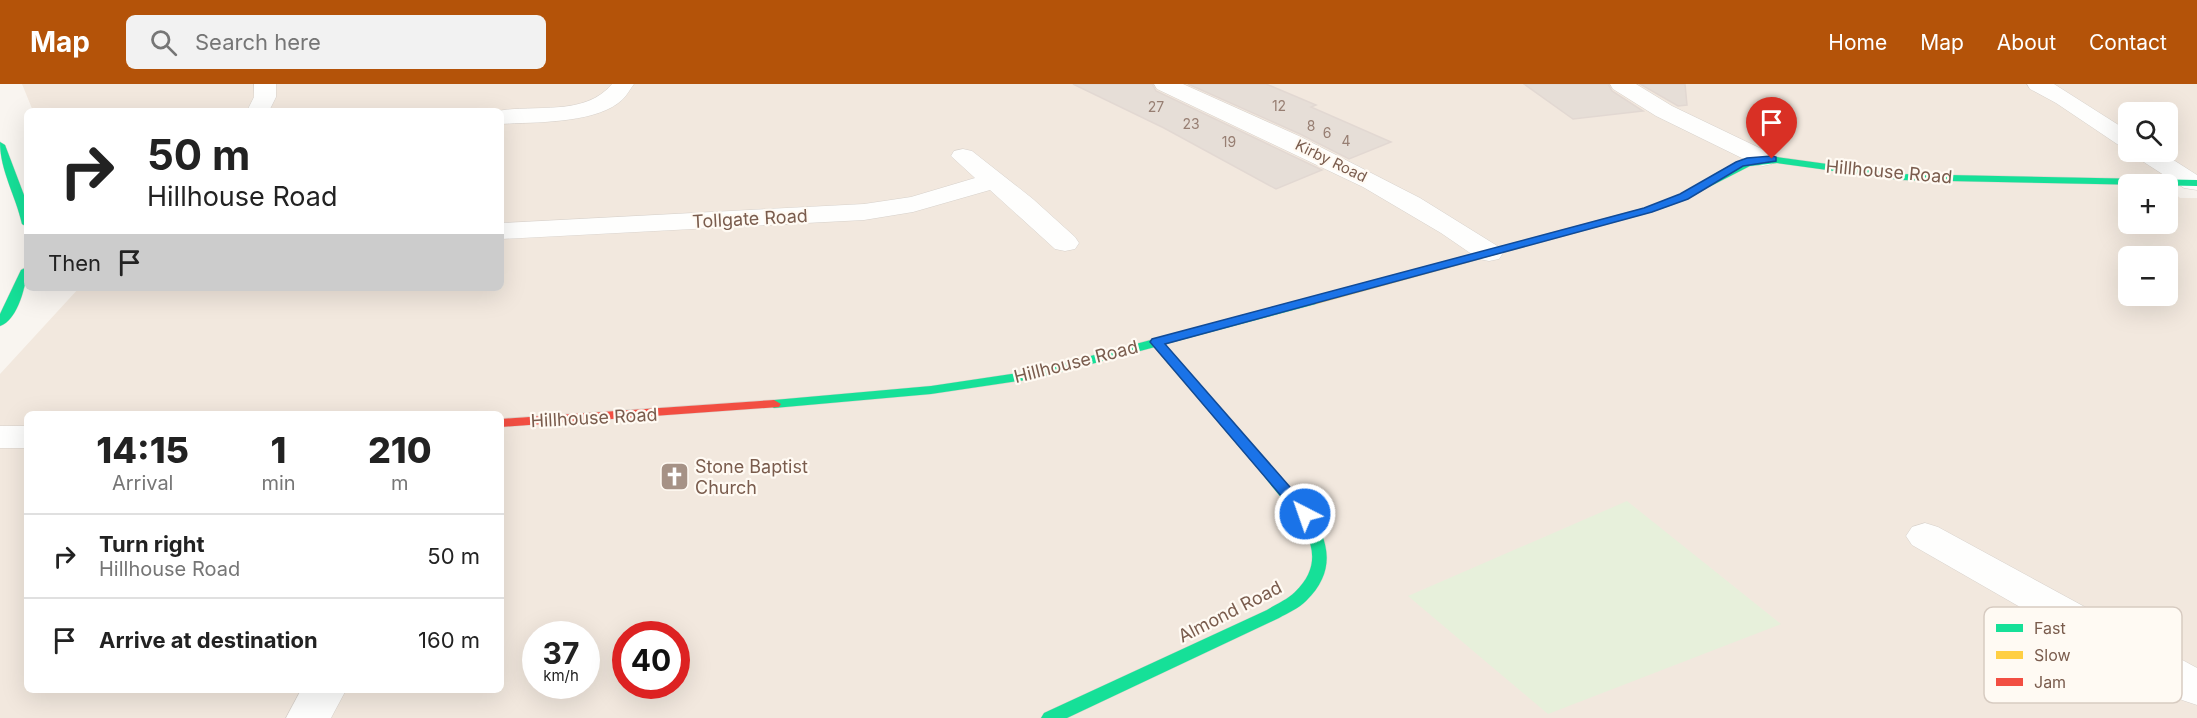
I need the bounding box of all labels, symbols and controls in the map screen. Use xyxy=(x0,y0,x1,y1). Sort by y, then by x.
search box xyxy=(126,15,546,69)
text: Map xyxy=(30,25,90,59)
icon: search xyxy=(147,26,180,59)
text: Search here xyxy=(195,29,321,55)
text: Home xyxy=(1828,30,1887,55)
text: Map xyxy=(1920,30,1964,55)
text: About xyxy=(1997,30,2056,55)
text: Contact xyxy=(2089,30,2167,55)
house number: 12 xyxy=(1272,97,1286,114)
pin xyxy=(1746,97,1797,159)
house number: 27 xyxy=(1148,98,1164,115)
map controls xyxy=(2118,102,2178,306)
button: search xyxy=(2118,102,2178,162)
icon: arrive xyxy=(1755,106,1788,139)
house number: 23 xyxy=(1182,115,1200,132)
house number: 8 xyxy=(1307,117,1315,134)
house number: 6 xyxy=(1323,124,1331,141)
text: 50 m xyxy=(147,129,250,180)
icon: right xyxy=(48,132,126,210)
house number: 4 xyxy=(1341,132,1351,149)
house number: 19 xyxy=(1222,133,1236,150)
street label: Kirby Road xyxy=(1292,135,1370,186)
street label: Hillhouse Road xyxy=(1825,156,1953,187)
button: + xyxy=(2118,174,2178,234)
text: Hillhouse Road xyxy=(147,180,338,213)
street label: Tollgate Road xyxy=(692,205,808,232)
icon: arrive xyxy=(113,246,146,279)
button: − xyxy=(2118,246,2178,306)
text: Then xyxy=(48,250,101,276)
street label: Hillhouse Road xyxy=(1012,336,1140,387)
street label: Hillhouse Road xyxy=(530,404,658,431)
text: 14:15 xyxy=(96,428,189,472)
text: 1 xyxy=(271,428,286,472)
text: 210 xyxy=(368,428,432,472)
place label: Stone Baptist Church xyxy=(695,456,808,498)
church icon: Stone Baptist Church xyxy=(658,461,690,493)
text: Arrival xyxy=(112,471,173,495)
text: min xyxy=(261,471,296,495)
text: m xyxy=(391,471,409,495)
position arrow xyxy=(1273,482,1337,546)
text: Turn right xyxy=(99,531,205,557)
icon: right xyxy=(48,540,81,573)
text: 50 m xyxy=(427,543,480,569)
text: Hillhouse Road xyxy=(99,557,240,581)
street label: Almond Road xyxy=(1174,576,1285,647)
legend xyxy=(1984,607,2182,703)
text: Fast xyxy=(2034,618,2066,638)
speed limit sign: 40 xyxy=(612,621,690,699)
icon: arrive xyxy=(48,624,81,657)
text: Arrive at destination xyxy=(99,627,318,653)
text: 160 m xyxy=(418,627,480,653)
text: 37 xyxy=(543,635,579,671)
text: Slow xyxy=(2034,645,2071,665)
text: km/h xyxy=(543,666,579,685)
text: Jam xyxy=(2034,672,2066,692)

